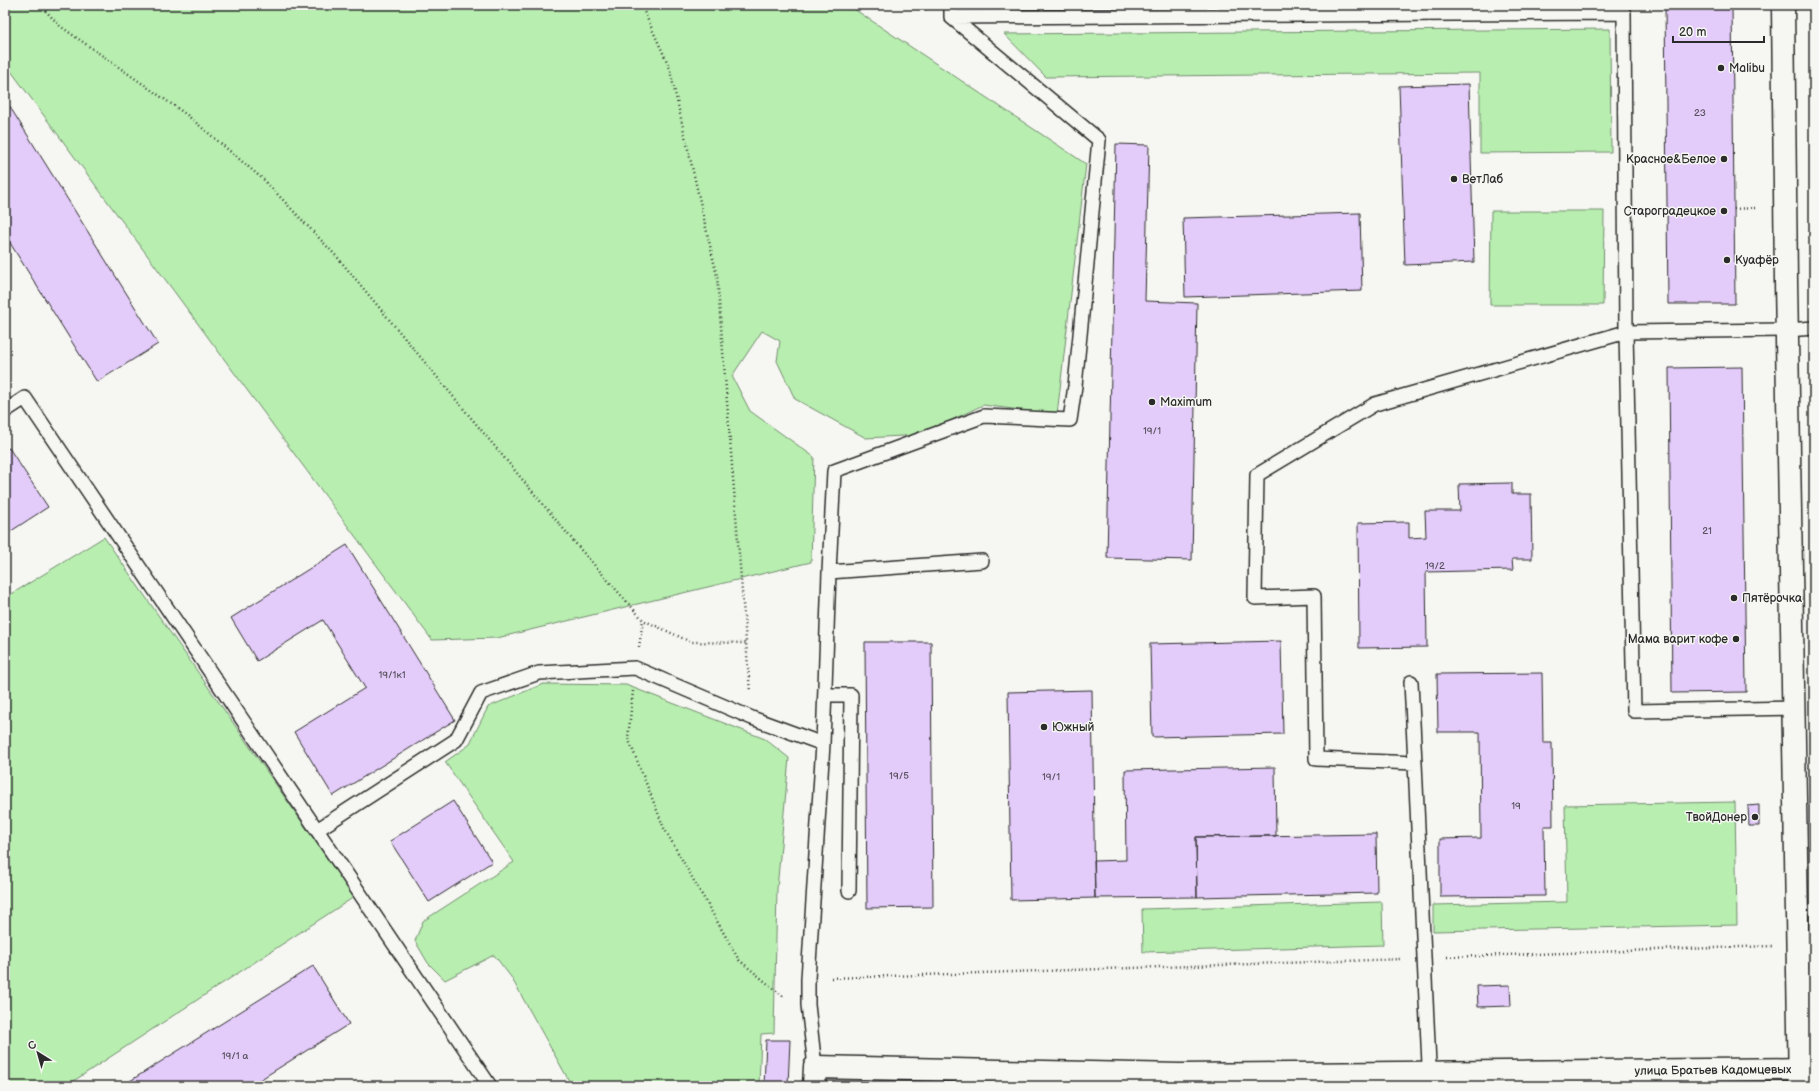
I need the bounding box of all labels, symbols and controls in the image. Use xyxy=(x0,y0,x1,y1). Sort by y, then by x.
scale bar xyxy=(1673,18,1764,44)
text: 20 m xyxy=(1679,25,1706,40)
place label: Malibu xyxy=(1729,61,1765,76)
marker: Malibu xyxy=(1716,63,1726,73)
house number: 23 xyxy=(1694,107,1706,119)
place label: Красное&Белое xyxy=(1626,152,1716,167)
marker: Красное&Белое xyxy=(1719,154,1729,164)
place label: ВетЛаб xyxy=(1462,172,1504,187)
marker: ВетЛаб xyxy=(1449,174,1459,184)
place label: Староградецкое xyxy=(1624,204,1716,219)
marker: Староградецкое xyxy=(1719,206,1729,216)
place label: Куафёр xyxy=(1735,253,1779,268)
marker: Куафёр xyxy=(1722,255,1732,265)
place label: Maximum xyxy=(1160,395,1212,410)
marker: Maximum xyxy=(1147,397,1157,407)
house number: 19/1 xyxy=(1143,425,1161,437)
house number: 21 xyxy=(1702,525,1712,537)
house number: 19/2 xyxy=(1425,560,1445,572)
place label: Пятёрочка xyxy=(1742,591,1802,606)
marker: Пятёрочка xyxy=(1729,593,1739,603)
place label: Мама варит кофе xyxy=(1628,632,1728,647)
marker: Мама варит кофе xyxy=(1731,634,1741,644)
house number: 19/1к1 xyxy=(378,669,406,681)
place label: Южный xyxy=(1052,720,1095,735)
marker: Южный xyxy=(1039,722,1049,732)
house number: 19/5 xyxy=(889,770,909,782)
house number: 19/1 xyxy=(1042,771,1060,783)
house number: 19 xyxy=(1511,800,1521,812)
place label: ТвойДонер xyxy=(1686,810,1747,825)
marker: ТвойДонер xyxy=(1750,812,1760,822)
north arrow xyxy=(18,1033,58,1073)
text: С xyxy=(25,1038,40,1053)
house number: 19/1 а xyxy=(222,1050,248,1062)
street label: улица Братьев Кадомцевых xyxy=(1634,1062,1792,1079)

